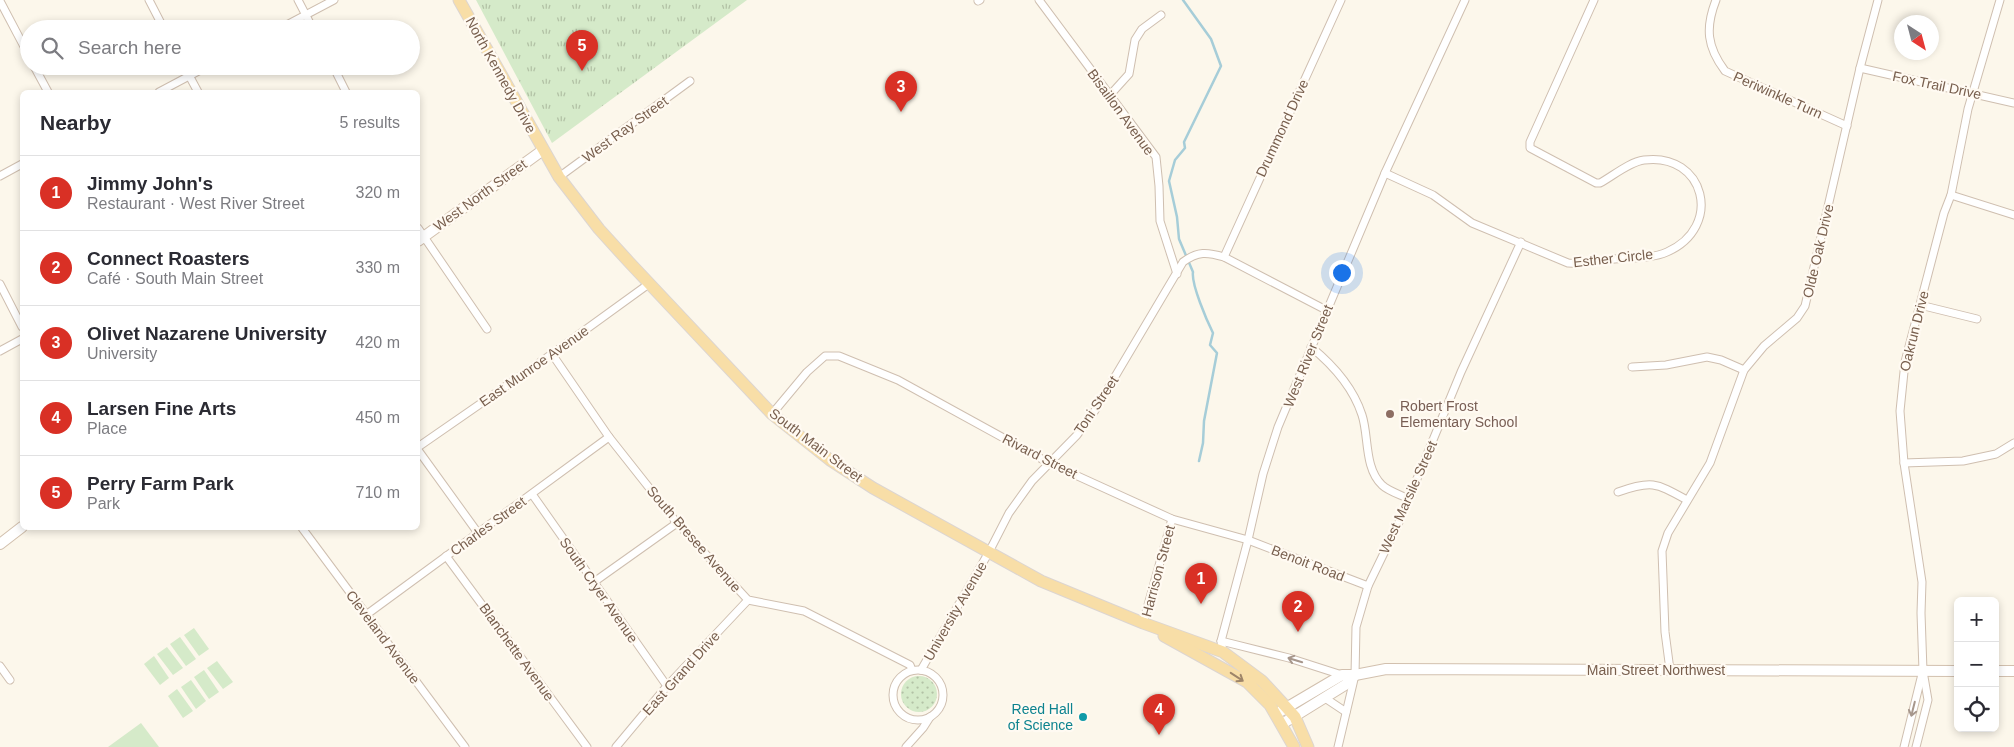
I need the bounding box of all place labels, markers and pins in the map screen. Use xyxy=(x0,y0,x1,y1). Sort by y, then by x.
pin: 5 xyxy=(566,30,598,71)
pin: 3 xyxy=(885,71,917,112)
place label: Robert Frost Elementary School xyxy=(1400,398,1518,430)
marker: Robert Frost Elementary School xyxy=(1384,408,1396,420)
pin: 1 xyxy=(1185,563,1217,604)
pin: 2 xyxy=(1282,591,1314,632)
pin: 4 xyxy=(1143,694,1175,735)
place label: Reed Hall of Science xyxy=(1008,701,1073,733)
marker: Reed Hall of Science xyxy=(1077,711,1089,723)

